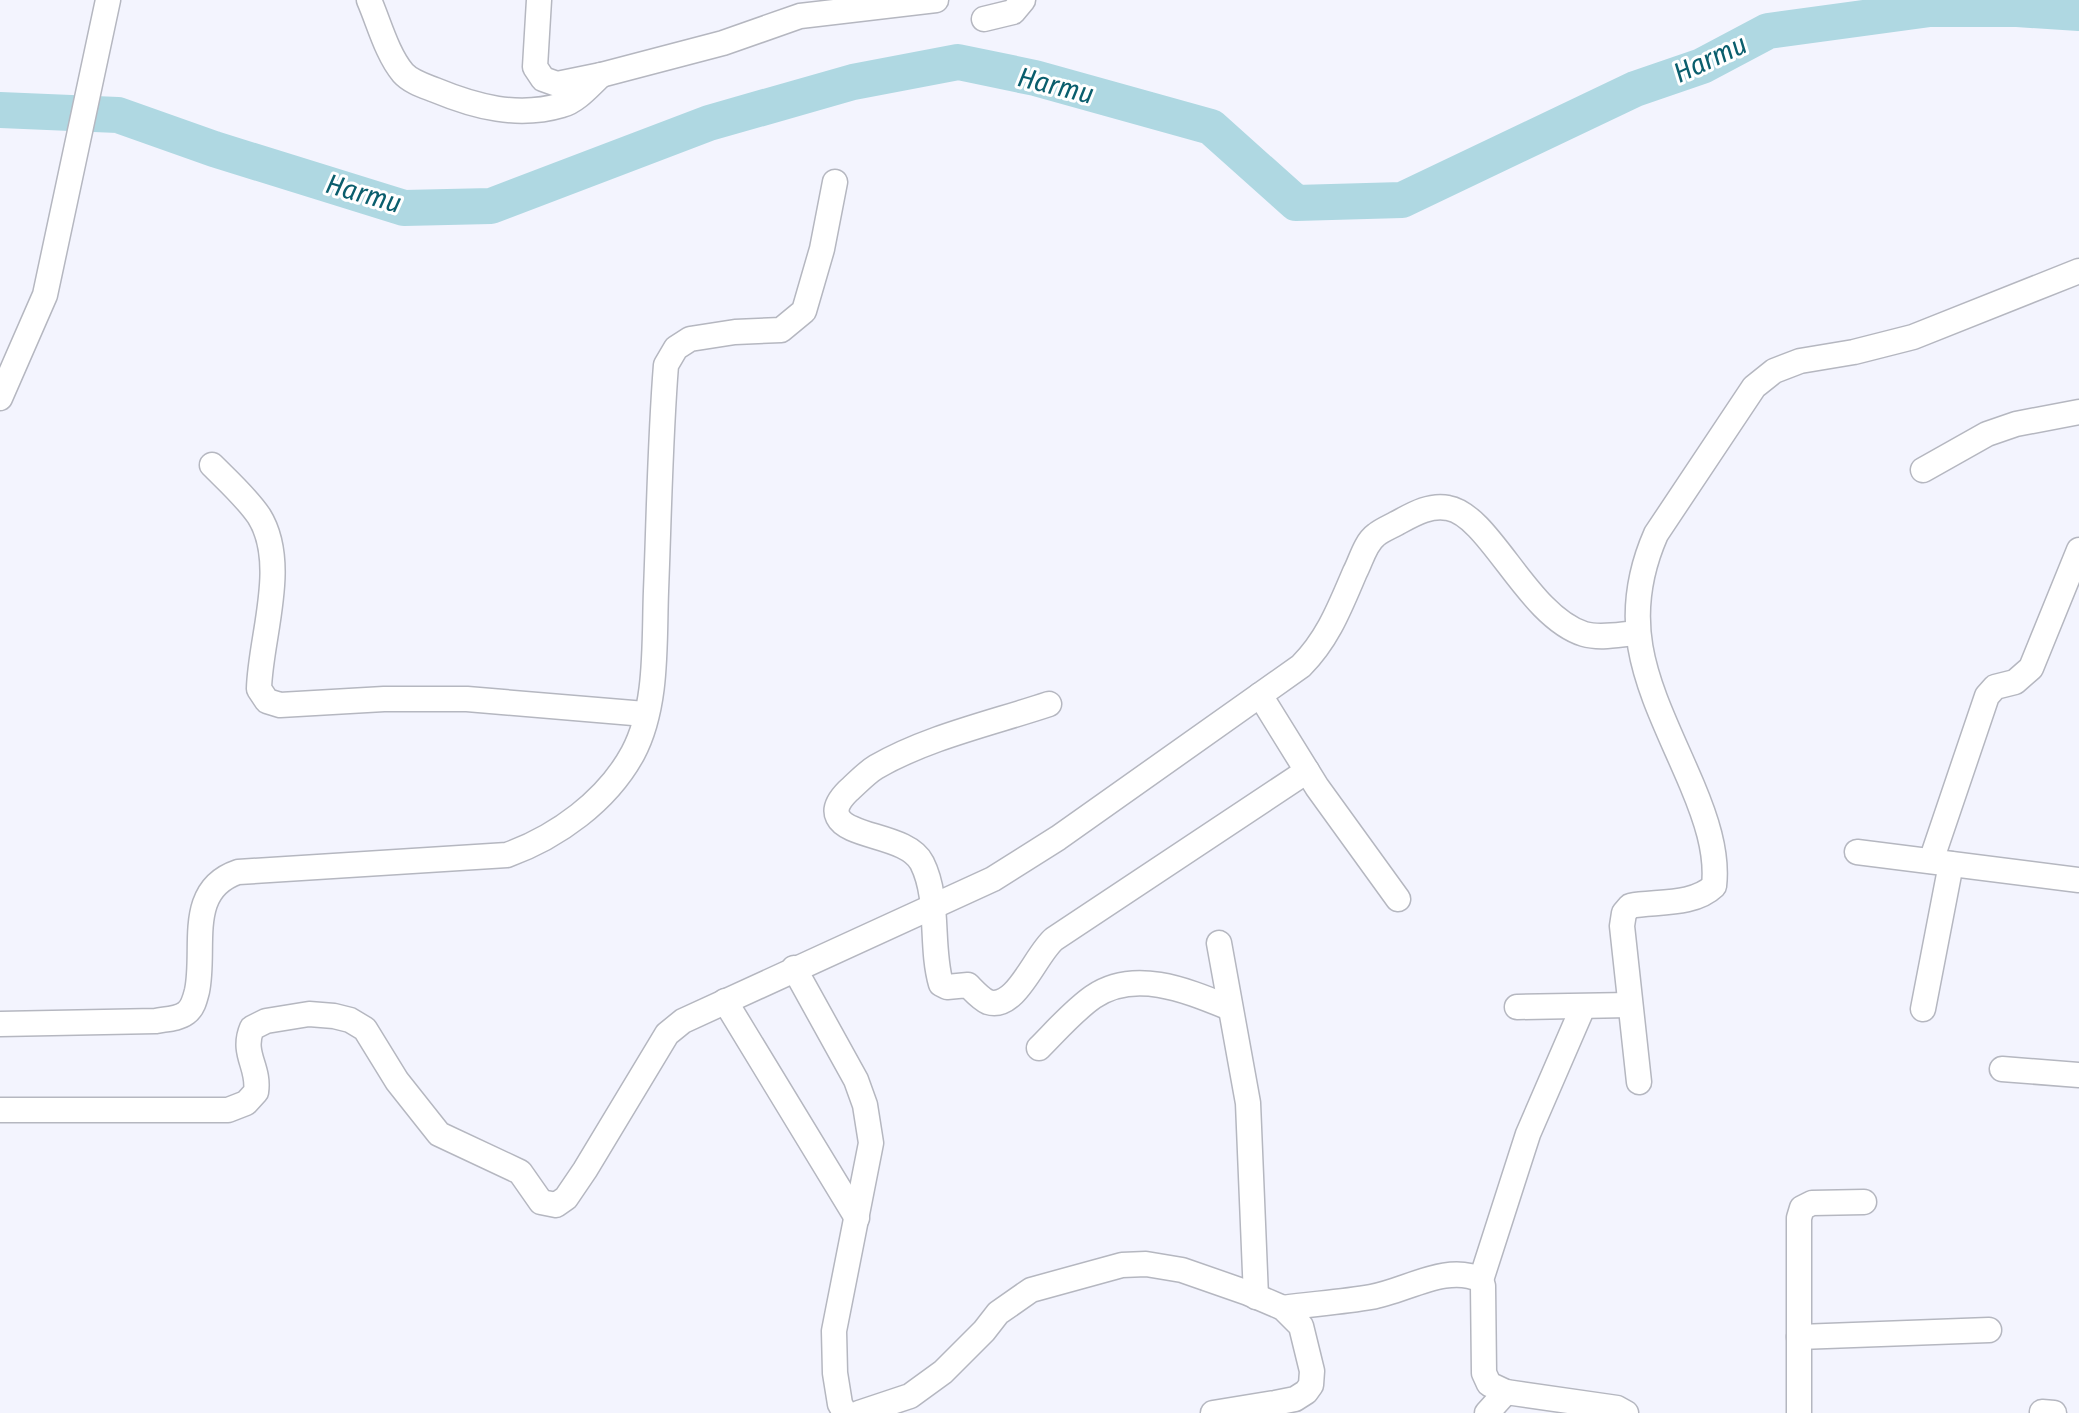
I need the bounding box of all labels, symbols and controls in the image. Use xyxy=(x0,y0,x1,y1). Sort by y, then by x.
water label: Harmu xyxy=(1668,27,1752,90)
water label: Harmu xyxy=(1014,60,1097,111)
water label: Harmu xyxy=(322,167,405,220)

